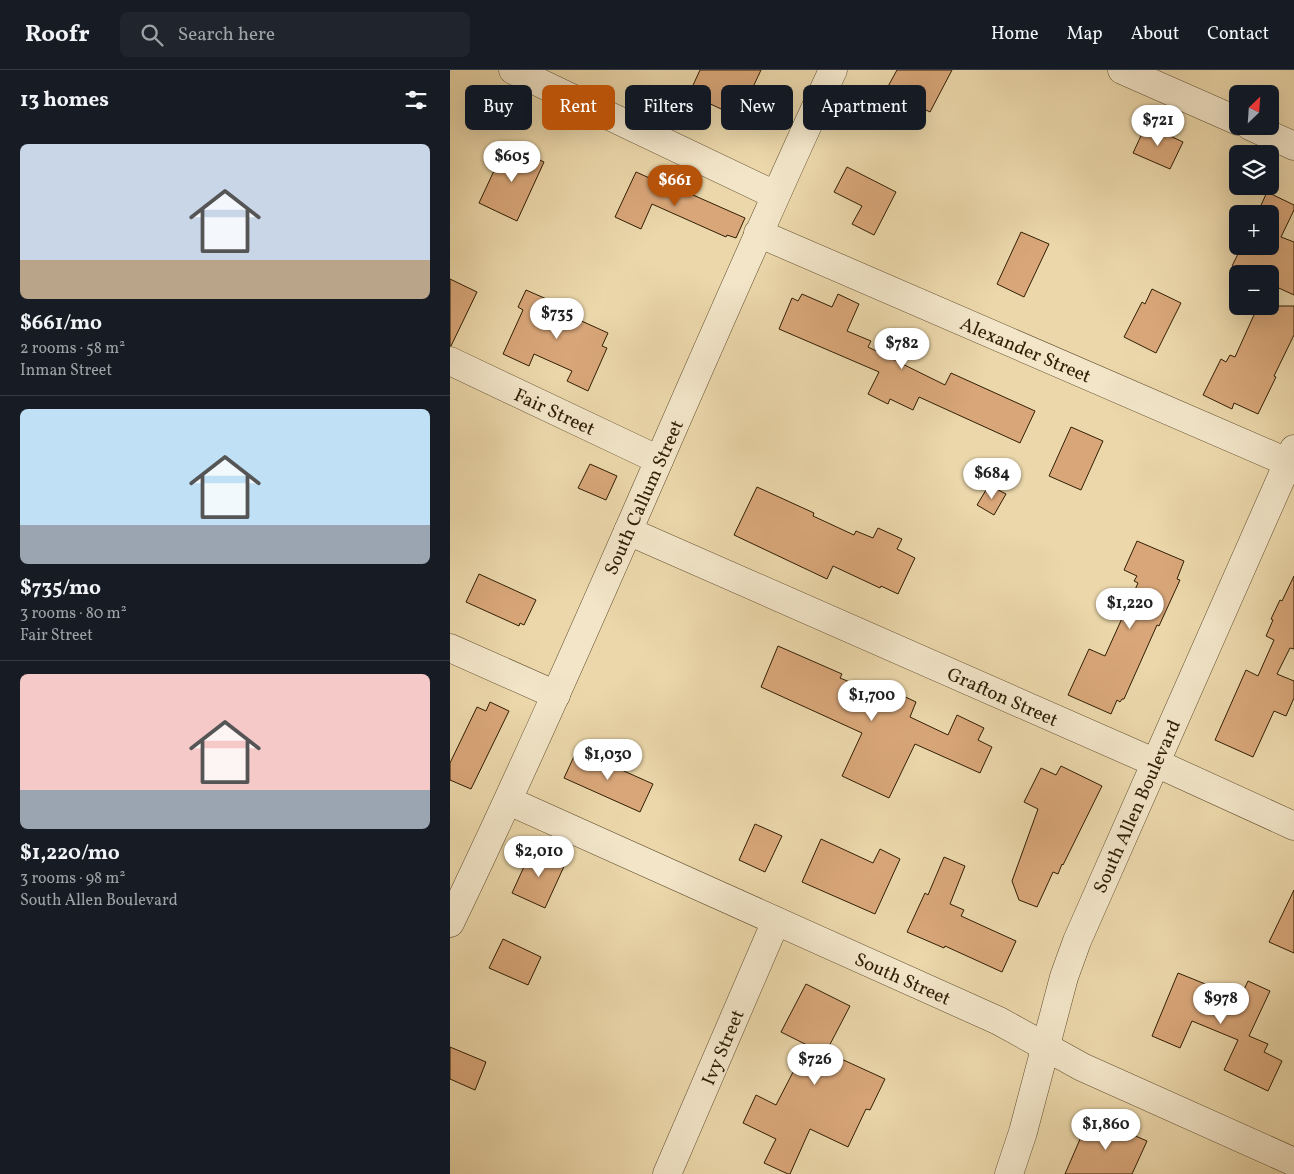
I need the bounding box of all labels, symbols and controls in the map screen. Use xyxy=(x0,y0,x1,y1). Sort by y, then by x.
search box xyxy=(120,12,470,57)
text: Roofr xyxy=(25,18,90,52)
icon: search xyxy=(138,21,166,49)
text: Search here xyxy=(178,22,275,48)
text: Home xyxy=(991,22,1039,47)
text: Map xyxy=(1067,22,1103,47)
text: About xyxy=(1131,22,1179,47)
text: Contact xyxy=(1207,22,1269,47)
chip: Buy xyxy=(465,85,532,130)
chip: Rent xyxy=(542,85,615,130)
chip: Filters xyxy=(625,85,711,130)
chip: New xyxy=(721,85,793,130)
chip: Apartment xyxy=(803,85,926,130)
north arrow xyxy=(1229,85,1279,135)
map controls xyxy=(1229,85,1279,315)
text: 13 homes xyxy=(20,86,109,115)
icon: filters xyxy=(402,86,430,114)
pin: $721 xyxy=(1128,104,1188,147)
text: $721 xyxy=(1142,110,1174,132)
pin: $605 xyxy=(482,140,542,183)
button: layers xyxy=(1229,145,1279,195)
text: $605 xyxy=(494,146,530,168)
pin: $661 xyxy=(645,164,705,207)
text: $661 xyxy=(659,170,691,192)
icon: home xyxy=(180,176,270,266)
button: + xyxy=(1229,205,1279,255)
button: − xyxy=(1229,265,1279,315)
pin: $735 xyxy=(527,298,587,340)
text: $735 xyxy=(541,303,573,325)
text: $661/mo xyxy=(20,309,102,338)
street label: Alexander Street xyxy=(956,312,1095,390)
pin: $782 xyxy=(872,328,932,370)
text: $782 xyxy=(885,333,919,355)
text: 2 rooms · 58 m² xyxy=(20,338,125,360)
text: Inman Street xyxy=(20,360,112,382)
street label: Fair Street xyxy=(509,383,599,443)
street label: South Callum Street xyxy=(599,416,691,580)
icon: home xyxy=(180,442,270,532)
pin: $684 xyxy=(962,458,1022,500)
text: $684 xyxy=(974,463,1010,485)
text: $735/mo xyxy=(20,574,101,603)
pin: $1,220 xyxy=(1089,588,1171,630)
text: $1,220 xyxy=(1107,593,1153,615)
text: 3 rooms · 80 m² xyxy=(20,603,127,625)
text: Fair Street xyxy=(20,625,93,647)
street label: Grafton Street xyxy=(942,662,1062,734)
pin: $1,700 xyxy=(831,680,913,722)
text: $1,700 xyxy=(849,685,895,707)
icon: home xyxy=(180,707,270,797)
street label: South Allen Boulevard xyxy=(1088,716,1188,898)
pin: $1,030 xyxy=(567,738,649,781)
text: $1,030 xyxy=(584,744,632,766)
pin: $2,010 xyxy=(498,836,580,878)
text: $1,220/mo xyxy=(20,839,120,868)
text: $2,010 xyxy=(515,841,563,863)
text: 3 rooms · 98 m² xyxy=(20,868,125,890)
text: South Allen Boulevard xyxy=(20,890,178,912)
street label: South Street xyxy=(850,947,955,1013)
pin: $978 xyxy=(1191,982,1251,1025)
text: $978 xyxy=(1204,988,1238,1010)
street label: Ivy Street xyxy=(696,1006,752,1090)
pin: $726 xyxy=(785,1044,845,1086)
text: $726 xyxy=(798,1049,832,1071)
pin: $1,860 xyxy=(1065,1108,1147,1151)
text: $1,860 xyxy=(1082,1114,1130,1136)

